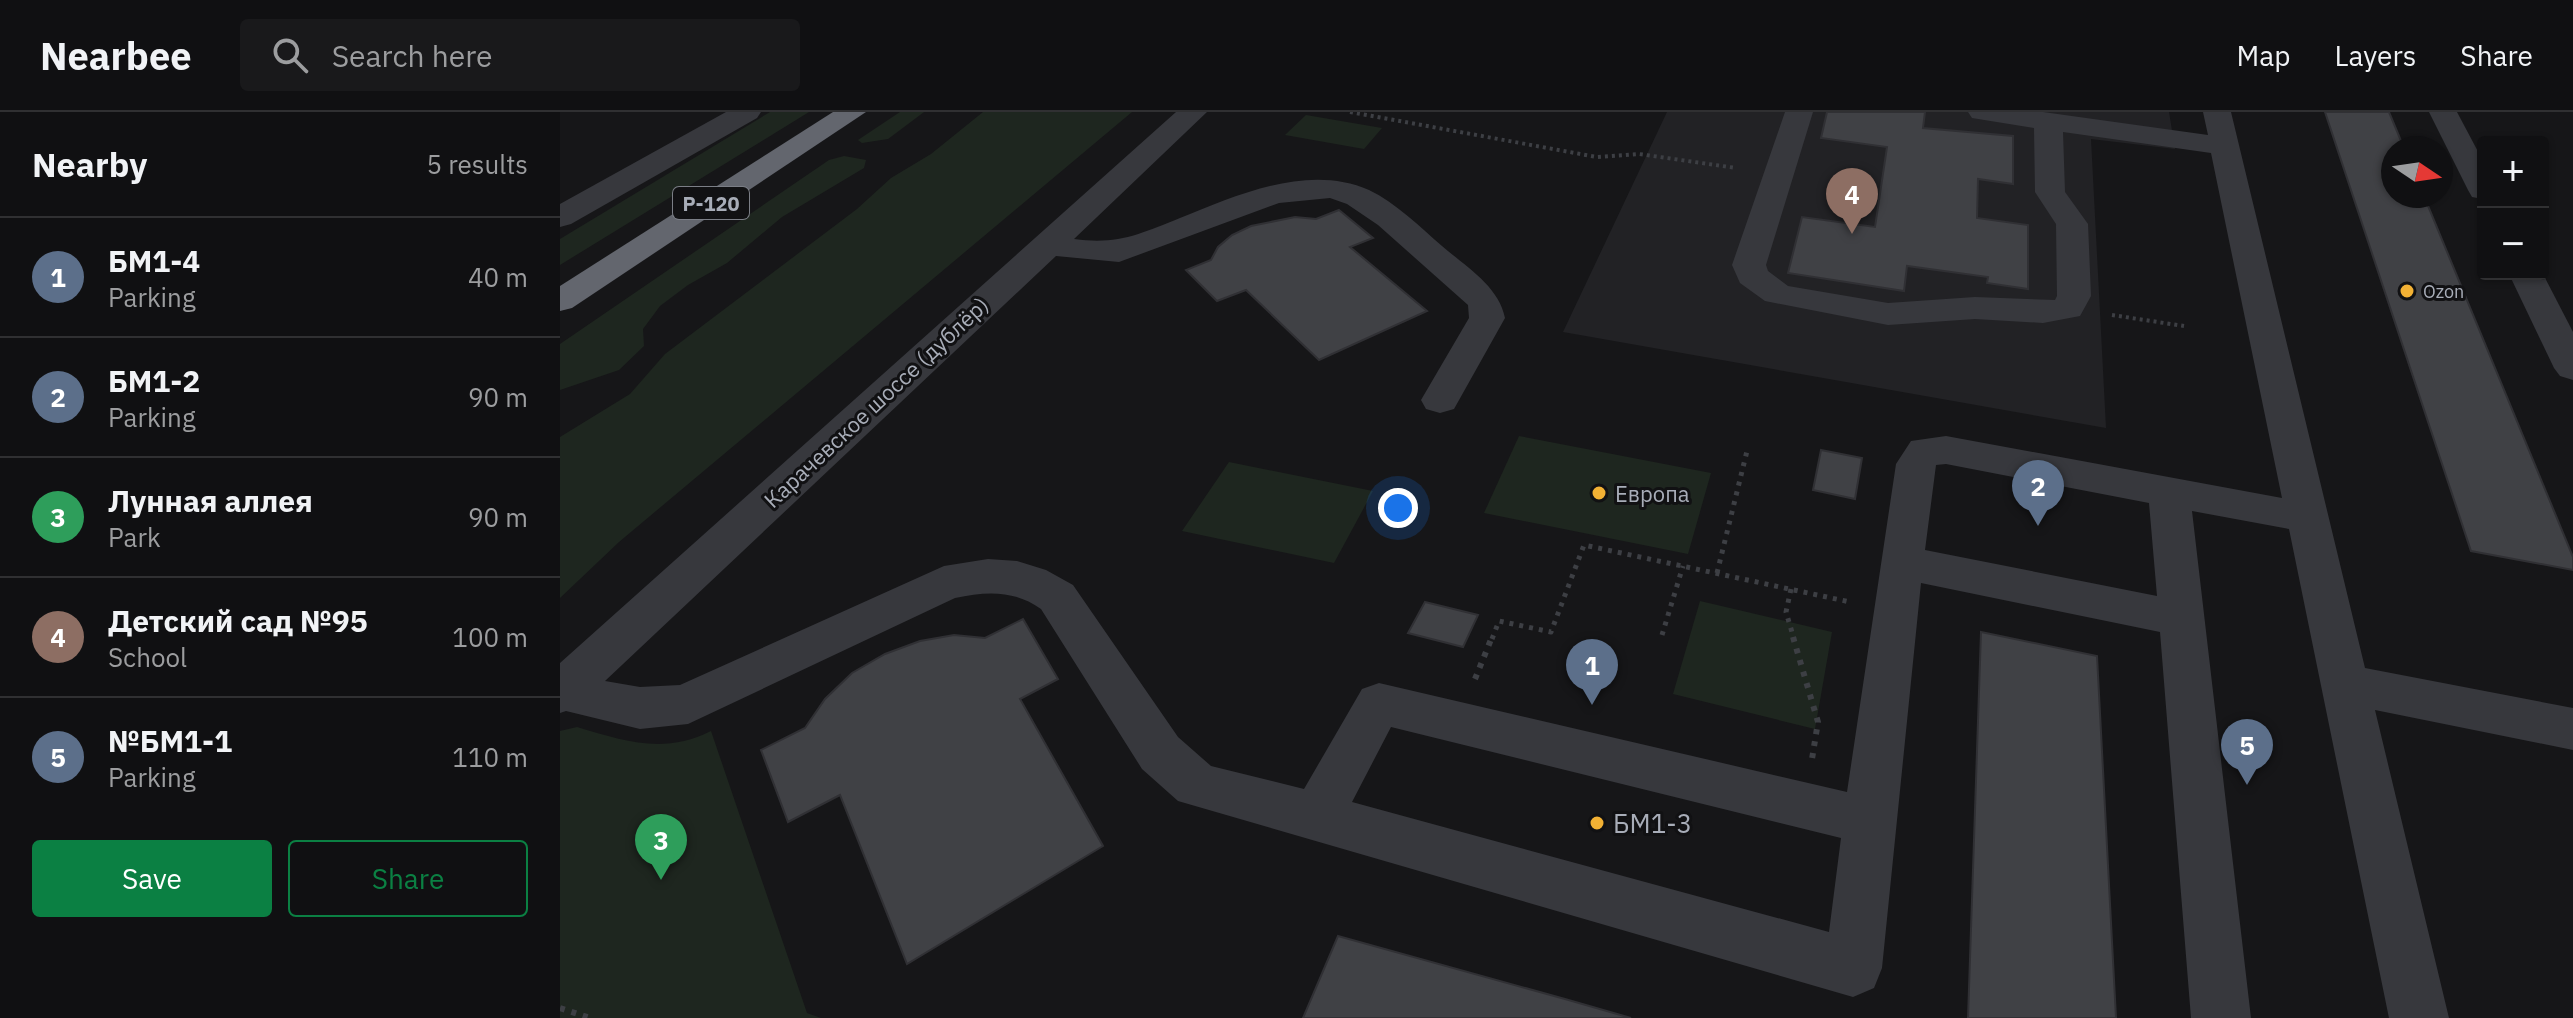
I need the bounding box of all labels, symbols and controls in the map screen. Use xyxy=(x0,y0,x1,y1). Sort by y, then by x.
search box xyxy=(240,19,800,91)
text: Nearbee xyxy=(40,31,192,80)
icon: search xyxy=(268,33,312,77)
text: Search here xyxy=(332,36,493,75)
text: Map xyxy=(2236,37,2290,74)
text: Layers xyxy=(2334,37,2416,74)
text: Share xyxy=(2460,37,2533,74)
north arrow xyxy=(2381,136,2453,208)
map controls xyxy=(2477,136,2549,280)
button: + xyxy=(2477,136,2549,208)
text: Nearby xyxy=(32,142,147,186)
text: 5 results xyxy=(426,147,528,181)
pin: 4 xyxy=(1826,168,1878,234)
road number: Р-120 xyxy=(673,187,749,219)
button: − xyxy=(2477,208,2549,280)
text: БМ1-4 xyxy=(108,241,200,280)
text: 1 xyxy=(50,260,66,294)
text: 40 m xyxy=(468,260,528,294)
text: Parking xyxy=(108,280,196,314)
place label: Ozon xyxy=(2423,280,2464,303)
marker: Ozon xyxy=(2398,282,2416,300)
street label: Карачевское шоссе (дублёр) xyxy=(757,290,995,514)
text: БМ1-2 xyxy=(108,361,200,400)
text: 2 xyxy=(50,380,66,414)
text: 90 m xyxy=(468,380,528,414)
text: Parking xyxy=(108,400,196,434)
pin: 2 xyxy=(2012,460,2064,526)
place label: Европа xyxy=(1615,479,1690,508)
text: Лунная аллея xyxy=(108,481,313,520)
marker: Европа xyxy=(1590,484,1608,502)
your location xyxy=(1378,488,1418,528)
text: 3 xyxy=(50,500,66,534)
text: 90 m xyxy=(468,500,528,534)
text: Park xyxy=(108,520,161,554)
text: Детский сад №95 xyxy=(108,601,368,640)
text: 4 xyxy=(50,620,66,654)
text: 100 m xyxy=(452,620,528,654)
pin: 1 xyxy=(1566,639,1618,705)
text: School xyxy=(108,640,187,674)
pin: 5 xyxy=(2221,719,2273,785)
text: №БМ1-1 xyxy=(108,721,232,760)
text: 5 xyxy=(50,740,66,774)
text: 110 m xyxy=(452,740,528,774)
text: Parking xyxy=(108,760,196,794)
place label: БМ1-3 xyxy=(1613,806,1692,840)
pin: 3 xyxy=(635,814,687,880)
marker: БМ1-3 xyxy=(1588,814,1606,832)
button: Save xyxy=(32,840,272,917)
button: Share xyxy=(288,840,528,917)

